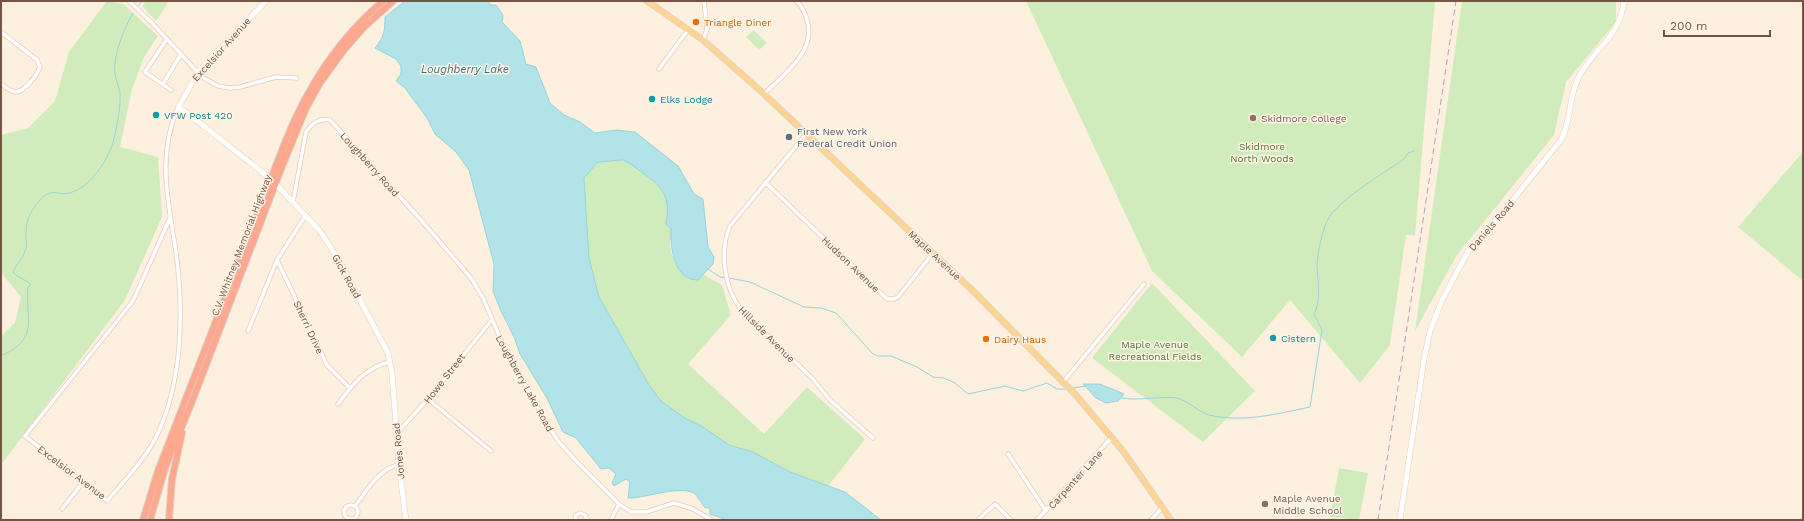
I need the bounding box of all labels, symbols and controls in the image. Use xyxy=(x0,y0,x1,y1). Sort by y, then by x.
scale bar xyxy=(1664,12,1770,38)
street label: Excelsior Avenue xyxy=(190,15,253,84)
marker: Triangle Diner xyxy=(691,17,701,27)
place label: Triangle Diner xyxy=(704,17,771,28)
text: 200 m xyxy=(1670,19,1707,33)
water label: Loughberry Lake xyxy=(421,63,509,76)
marker: Elks Lodge xyxy=(647,94,657,104)
place label: Elks Lodge xyxy=(660,94,713,105)
marker: VFW Post 420 xyxy=(151,110,161,120)
place label: VFW Post 420 xyxy=(164,110,232,121)
marker: Skidmore College xyxy=(1248,113,1258,123)
place label: Skidmore College xyxy=(1261,113,1347,124)
place label: First New York Federal Credit Union xyxy=(797,126,897,149)
street label: Loughberry Road xyxy=(338,130,401,199)
marker: First New York Federal Credit Union xyxy=(784,132,794,142)
park label: Skidmore North Woods xyxy=(1230,141,1294,164)
street label: C.V. Whitney Memorial Highway xyxy=(209,172,274,317)
street label: Daniels Road xyxy=(1466,198,1516,253)
street label: Maple Avenue xyxy=(906,228,963,283)
street label: Hudson Avenue xyxy=(820,234,882,295)
street label: Gick Road xyxy=(330,252,363,300)
street label: Sherri Drive xyxy=(291,299,326,356)
street label: Hillside Avenue xyxy=(736,304,797,365)
street label: Loughberry Lake Road xyxy=(493,333,556,433)
marker: Cistern xyxy=(1268,333,1278,343)
place label: Cistern xyxy=(1281,333,1316,344)
marker: Dairy Haus xyxy=(981,334,991,344)
place label: Dairy Haus xyxy=(994,334,1046,345)
park label: Maple Avenue Recreational Fields xyxy=(1109,339,1201,362)
street label: Howe Street xyxy=(421,350,468,406)
street label: Jones Road xyxy=(391,422,406,480)
street label: Excelsior Avenue xyxy=(36,443,108,502)
street label: Carpenter Lane xyxy=(1046,447,1105,511)
place label: Maple Avenue Middle School xyxy=(1273,493,1342,516)
marker: Maple Avenue Middle School xyxy=(1260,499,1270,509)

